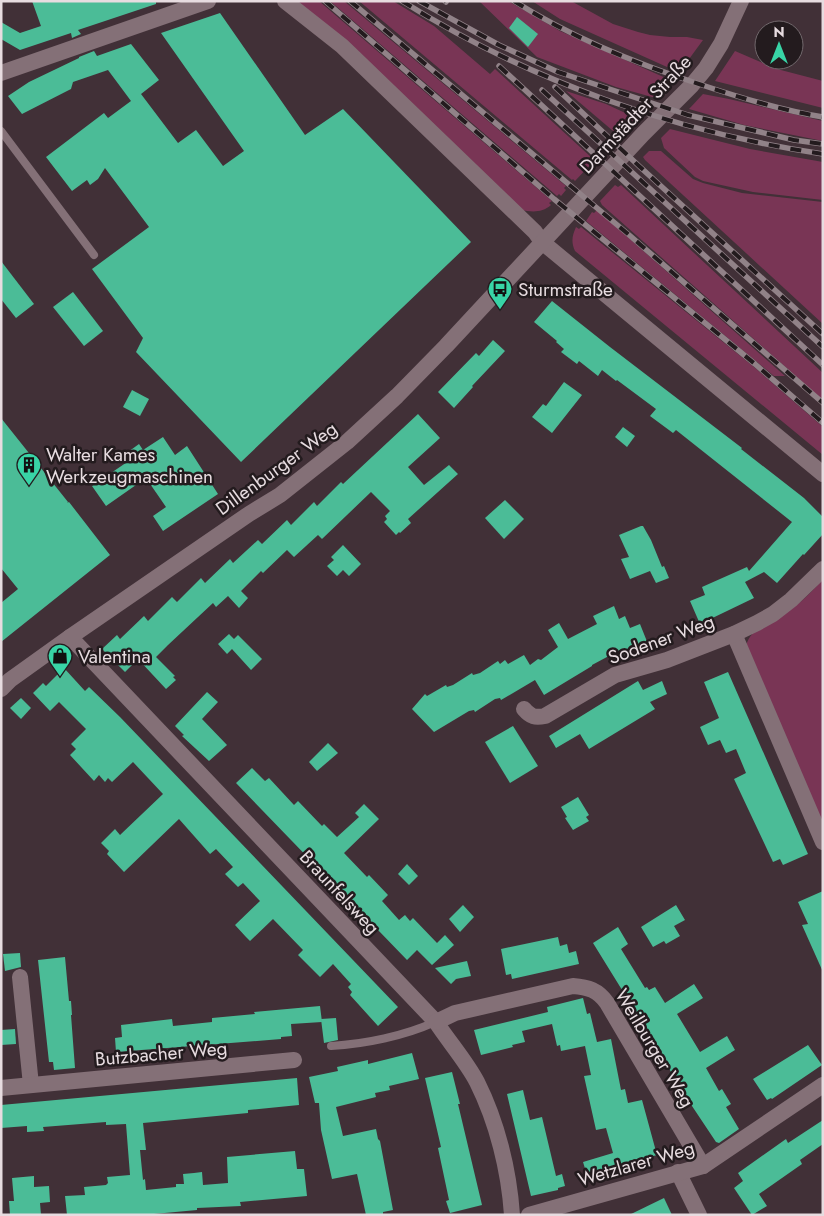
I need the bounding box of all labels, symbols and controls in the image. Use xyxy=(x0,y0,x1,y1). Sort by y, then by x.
north arrow xyxy=(754,20,804,70)
text: N xyxy=(773,22,785,42)
street label: Darmstädter Straße xyxy=(573,49,698,180)
bus stop icon: Sturmstraße xyxy=(487,276,513,310)
place label: Sturmstraße xyxy=(518,276,613,303)
street label: Dillenburger Weg xyxy=(210,415,343,522)
place label: Walter Kames Werkzeugmaschinen xyxy=(46,441,213,490)
building icon: Walter Kames Werkzeugmaschinen xyxy=(16,452,42,486)
street label: Sodener Weg xyxy=(604,608,718,671)
shop icon: Valentina xyxy=(47,643,73,677)
place label: Valentina xyxy=(78,643,151,670)
street label: Braunfelsweg xyxy=(293,844,386,941)
street label: Weilburger Weg xyxy=(608,984,701,1113)
street label: Butzbacher Weg xyxy=(94,1034,228,1073)
street label: Wetzlarer Weg xyxy=(575,1134,698,1193)

